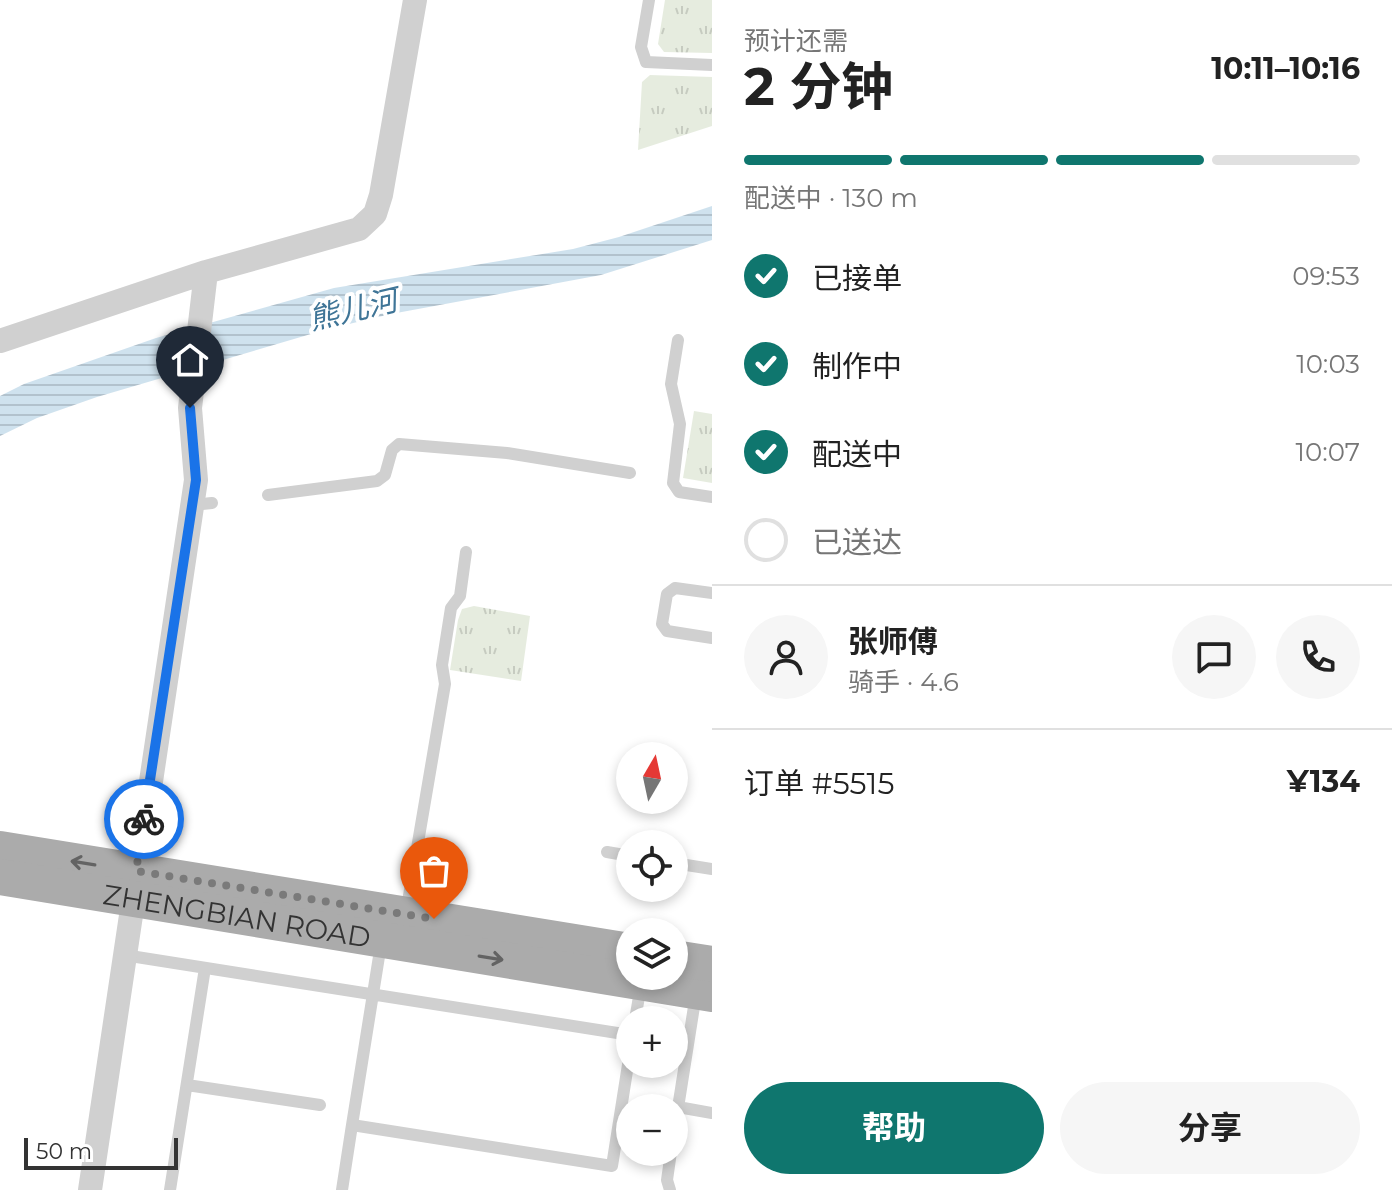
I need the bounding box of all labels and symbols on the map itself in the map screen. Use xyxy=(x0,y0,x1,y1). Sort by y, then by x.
water label: 熊儿河 xyxy=(305,280,406,338)
pin xyxy=(156,326,224,408)
north arrow xyxy=(616,742,688,814)
courier xyxy=(104,779,184,859)
pin xyxy=(400,837,468,919)
one-way arrow xyxy=(71,854,96,869)
street label: ZHENGBIAN ROAD xyxy=(101,877,373,955)
one-way arrow xyxy=(478,951,504,966)
scale bar xyxy=(24,1134,178,1170)

